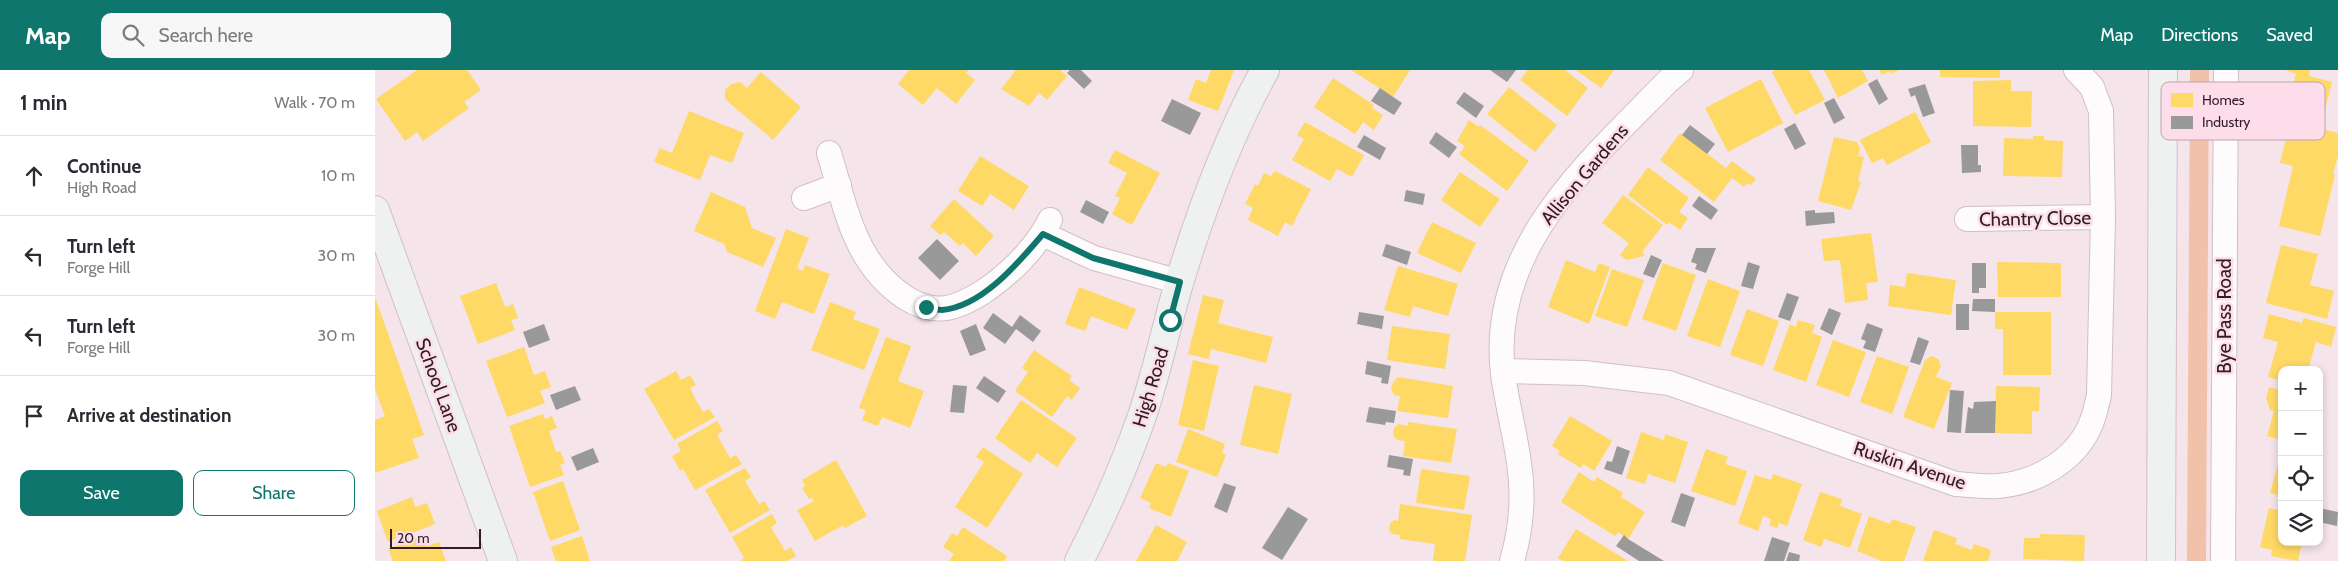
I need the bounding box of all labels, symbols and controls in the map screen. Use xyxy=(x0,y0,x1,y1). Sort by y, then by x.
search box xyxy=(101,13,451,58)
text: Map xyxy=(25,21,71,50)
icon: search xyxy=(119,21,147,49)
text: Search here xyxy=(159,24,253,47)
text: Map xyxy=(2100,24,2133,46)
text: Directions xyxy=(2161,24,2238,46)
text: Saved xyxy=(2266,24,2313,46)
legend xyxy=(2161,82,2325,140)
text: 1 min xyxy=(20,90,67,115)
text: Homes xyxy=(2202,91,2245,109)
text: Walk · 70 m xyxy=(274,93,355,112)
text: Industry xyxy=(2202,113,2250,131)
street label: Allison Gardens xyxy=(1536,119,1633,229)
text: Continue xyxy=(67,155,141,178)
icon: ahead xyxy=(20,162,48,190)
text: 10 m xyxy=(321,166,355,185)
text: High Road xyxy=(67,178,137,197)
street label: Chantry Close xyxy=(1979,206,2091,231)
text: Turn left xyxy=(67,235,135,258)
icon: left xyxy=(20,242,48,270)
text: 30 m xyxy=(318,246,355,265)
text: Forge Hill xyxy=(67,258,130,277)
street label: Bye Pass Road xyxy=(2213,258,2236,374)
route end xyxy=(915,296,938,319)
route start xyxy=(1159,309,1182,332)
text: Turn left xyxy=(67,315,135,338)
icon: left xyxy=(20,322,48,350)
text: 30 m xyxy=(318,326,355,345)
street label: School Lane xyxy=(411,335,466,436)
text: Forge Hill xyxy=(67,338,130,357)
street label: High Road xyxy=(1127,344,1174,430)
map controls xyxy=(2278,366,2323,546)
button: + xyxy=(2278,366,2323,411)
icon: arrive xyxy=(20,402,48,430)
text: Arrive at destination xyxy=(67,404,231,427)
button: − xyxy=(2278,411,2323,456)
street label: Ruskin Avenue xyxy=(1851,436,1969,495)
button: locate xyxy=(2278,456,2323,501)
button: Save xyxy=(20,470,183,516)
button: Share xyxy=(193,470,355,516)
button: layers xyxy=(2278,501,2323,546)
scale bar xyxy=(390,526,481,549)
text: 20 m xyxy=(397,529,430,547)

